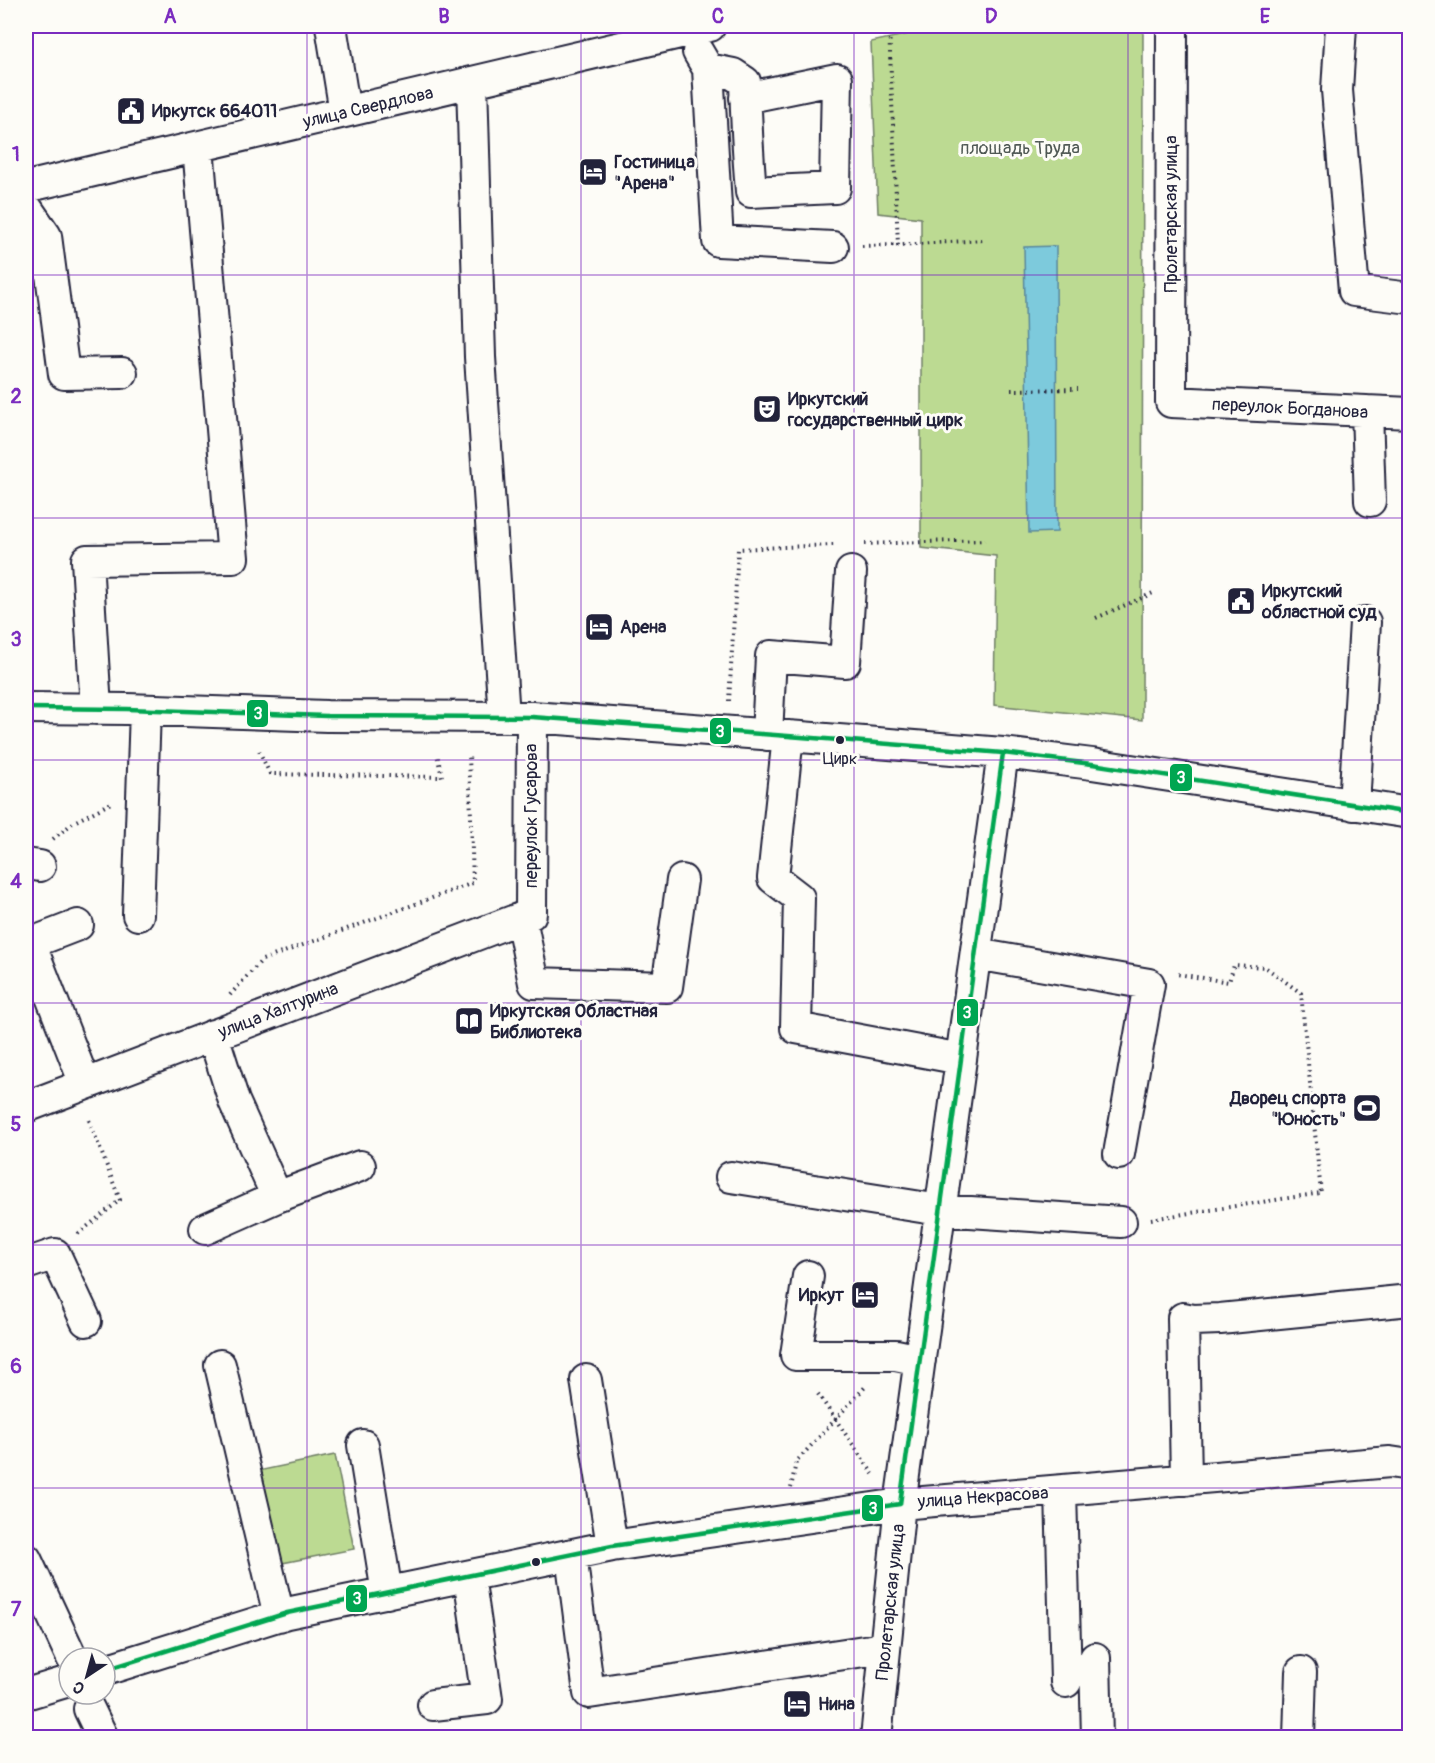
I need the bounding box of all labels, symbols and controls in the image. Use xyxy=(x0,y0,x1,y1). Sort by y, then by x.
text: A xyxy=(164,4,177,29)
text: B xyxy=(438,4,450,29)
text: C xyxy=(712,4,724,29)
text: D xyxy=(985,4,998,29)
text: E xyxy=(1260,4,1271,29)
street label: улица Свердлова xyxy=(300,81,436,134)
public building icon: Иркутск 664011 xyxy=(115,95,147,127)
place label: Иркутск 664011 xyxy=(152,100,277,123)
street label: Пролетарская улица xyxy=(1160,135,1183,293)
park label: площадь Труда xyxy=(960,137,1080,160)
text: 1 xyxy=(12,142,20,167)
place label: Гостиница "Арена" xyxy=(614,151,695,195)
hotel icon: Гостиница "Арена" xyxy=(577,156,609,188)
text: 2 xyxy=(10,384,22,409)
place label: Иркутский государственный цирк xyxy=(787,388,963,432)
theatre icon: Иркутский государственный цирк xyxy=(751,393,783,425)
street label: переулок Богданова xyxy=(1211,393,1369,424)
place label: Иркутский областной суд xyxy=(1261,580,1377,624)
public building icon: Иркутский областной суд xyxy=(1225,585,1257,617)
hotel icon: Арена xyxy=(583,611,615,643)
place label: Арена xyxy=(620,616,667,639)
text: 3 xyxy=(10,627,22,652)
line badge: 3 xyxy=(246,699,269,728)
text: 3 xyxy=(254,704,263,724)
line badge: 3 xyxy=(709,717,732,745)
text: 3 xyxy=(716,722,725,742)
marker: Цирк xyxy=(834,734,846,746)
street label: переулок Гусарова xyxy=(520,744,543,888)
place label: Цирк xyxy=(823,749,857,769)
line badge: 3 xyxy=(1169,763,1193,792)
text: 3 xyxy=(1177,768,1186,788)
text: 4 xyxy=(10,869,22,894)
street label: улица Халтурина xyxy=(214,977,341,1044)
line badge: 3 xyxy=(956,998,979,1027)
place label: Иркутская Областная Библиотека xyxy=(490,1000,658,1044)
text: 3 xyxy=(963,1003,972,1023)
library icon: Иркутская Областная Библиотека xyxy=(453,1005,485,1037)
place label: Дворец спорта "Юность" xyxy=(1229,1087,1347,1131)
sports icon: Дворец спорта "Юность" xyxy=(1351,1092,1383,1124)
text: 5 xyxy=(11,1112,22,1137)
hotel icon: Иркут xyxy=(849,1279,881,1311)
place label: Иркут xyxy=(799,1284,845,1307)
text: 6 xyxy=(10,1354,22,1379)
street label: улица Некрасова xyxy=(916,1481,1049,1514)
line badge: 3 xyxy=(861,1494,884,1522)
text: 3 xyxy=(869,1499,878,1519)
street label: Пролетарская улица xyxy=(871,1523,910,1681)
unlabelled marker xyxy=(530,1556,542,1568)
line badge: 3 xyxy=(345,1584,368,1613)
text: 3 xyxy=(353,1589,362,1609)
text: 7 xyxy=(11,1597,22,1622)
north arrow xyxy=(57,1646,117,1706)
text: С xyxy=(69,1676,89,1698)
hotel icon: Нина xyxy=(781,1688,813,1720)
place label: Нина xyxy=(818,1693,855,1716)

